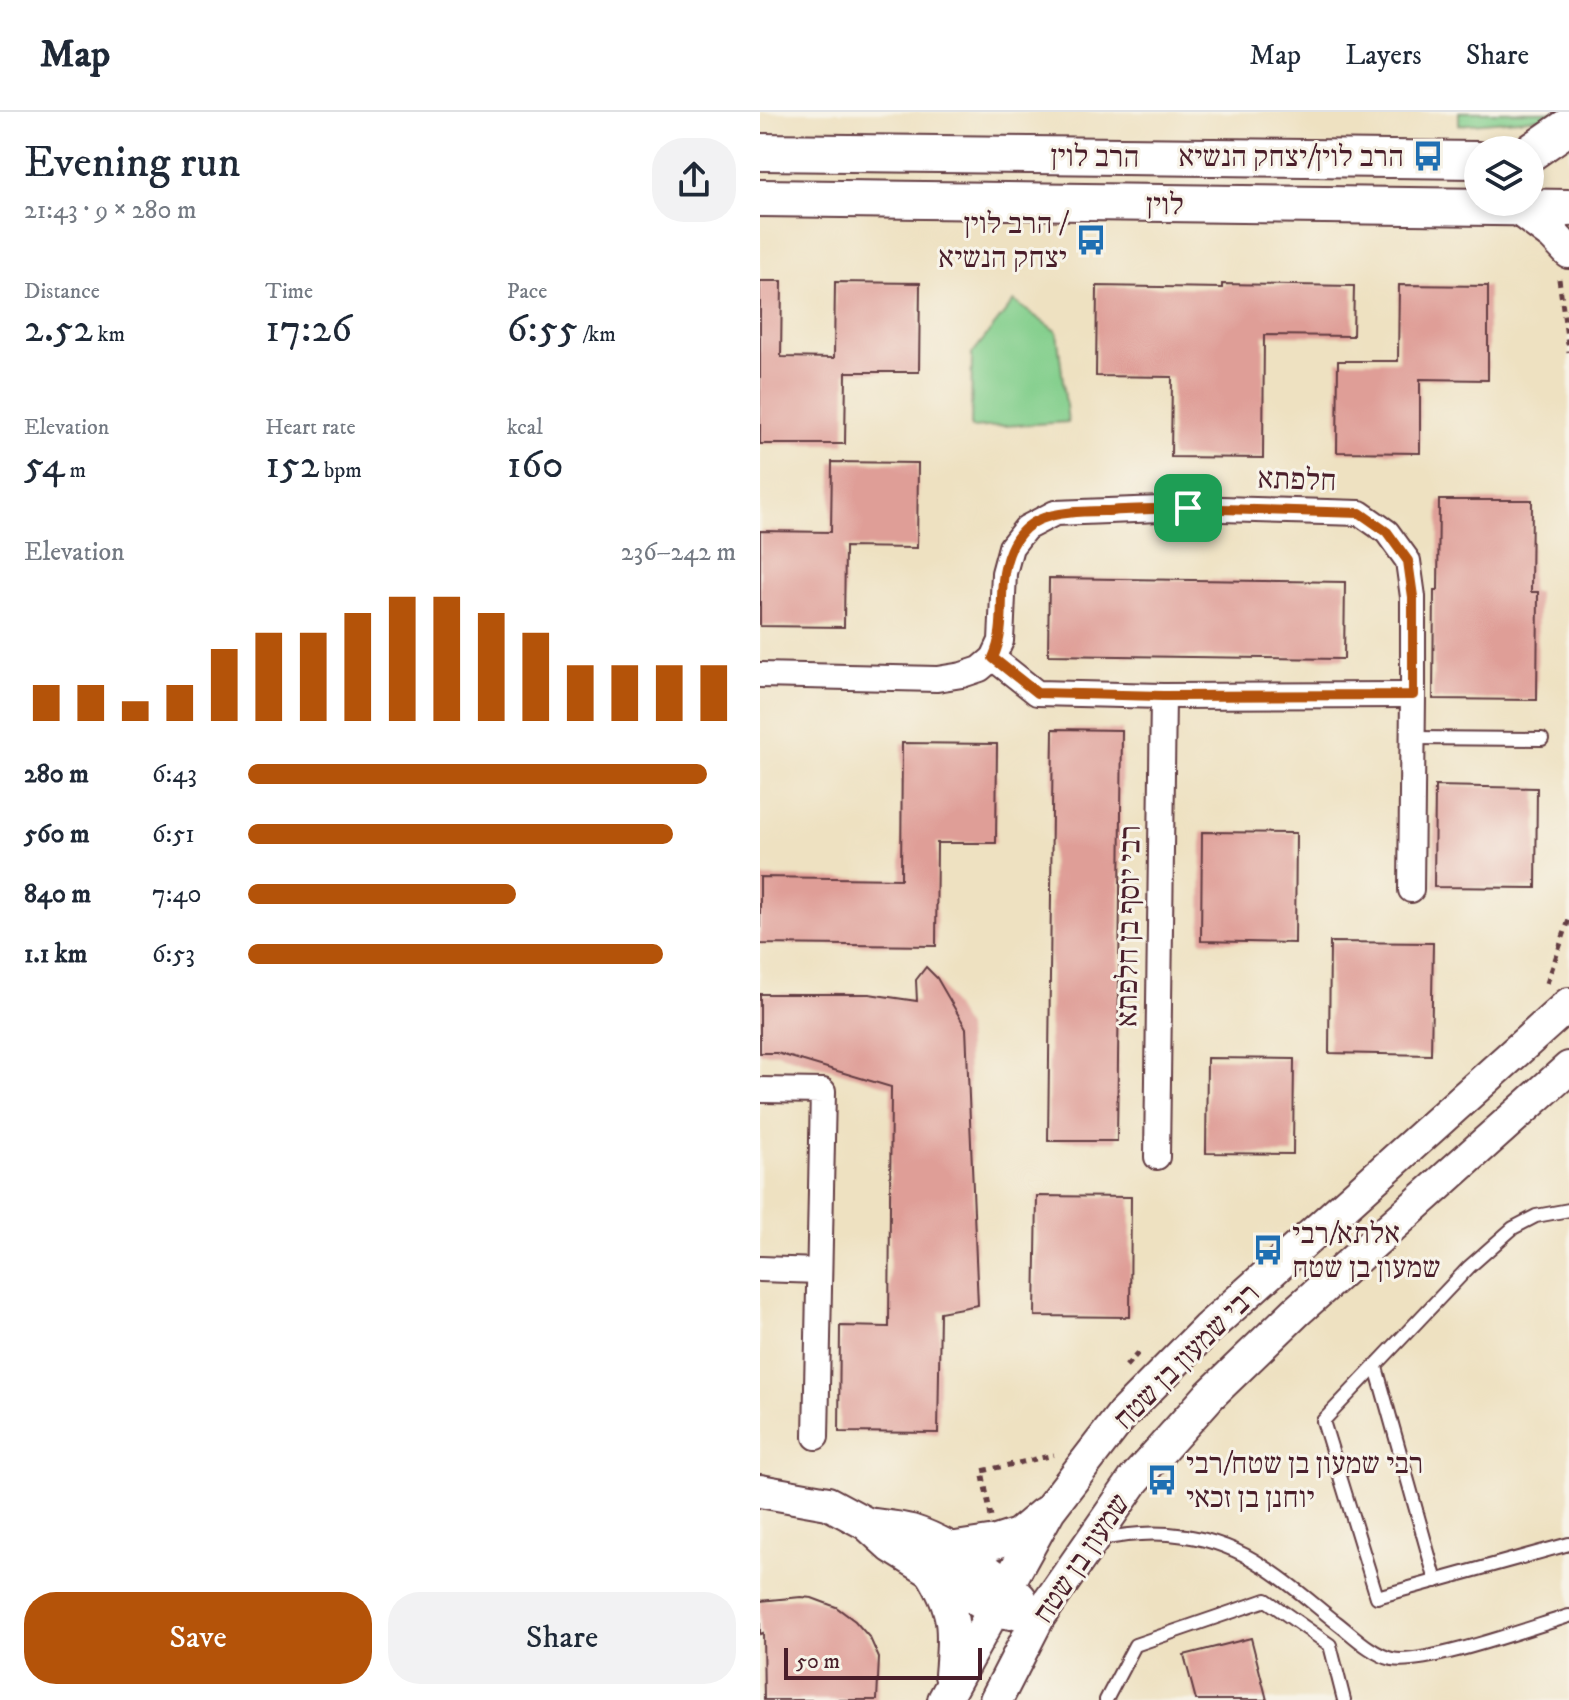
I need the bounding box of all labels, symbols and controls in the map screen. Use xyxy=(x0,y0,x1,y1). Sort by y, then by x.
text: Map xyxy=(40,31,110,79)
text: Map xyxy=(1250,38,1301,73)
text: Layers xyxy=(1345,38,1422,73)
text: Share xyxy=(1466,38,1529,73)
text: Evening run xyxy=(24,136,241,191)
map controls xyxy=(1464,136,1544,216)
button: layers xyxy=(1464,136,1544,216)
button: share xyxy=(652,138,736,222)
street label: הרב לוין xyxy=(1050,138,1140,177)
place label: הרב לוין/יצחק הנשיא xyxy=(1178,139,1404,176)
bus stop icon: הרב לוין/יצחק הנשיא xyxy=(1411,139,1445,173)
street label: לוין xyxy=(1146,187,1184,224)
text: 21:43 · 9 × 280 m xyxy=(24,194,197,227)
place label: הרב לוין / יצחק הנשיא xyxy=(938,206,1070,277)
bus stop icon: הרב לוין / יצחק הנשיא xyxy=(1074,223,1108,257)
text: Distance xyxy=(24,278,100,305)
text: Time xyxy=(265,278,313,305)
text: Pace xyxy=(507,278,547,305)
text: 2.52 xyxy=(24,305,93,355)
text: 17:26 xyxy=(265,305,352,355)
text: 6:55 xyxy=(507,305,578,355)
text: km xyxy=(93,321,125,348)
text: /km xyxy=(578,321,616,348)
text: Elevation xyxy=(24,414,109,441)
text: Heart rate xyxy=(265,414,356,441)
text: kcal xyxy=(507,414,543,441)
text: 54 xyxy=(24,441,65,491)
text: 152 xyxy=(265,441,319,491)
text: 160 xyxy=(507,441,564,491)
text: m xyxy=(65,457,86,484)
text: bpm xyxy=(319,457,362,484)
street label: חלפתא xyxy=(1257,461,1337,500)
pin xyxy=(1154,474,1222,542)
icon: arrive xyxy=(1166,486,1210,530)
text: Elevation xyxy=(24,536,125,569)
text: 236–242 m xyxy=(621,536,736,569)
text: 280 m xyxy=(24,758,89,791)
text: 6:43 xyxy=(152,758,197,791)
text: 560 m xyxy=(24,818,90,851)
text: 6:51 xyxy=(152,818,195,851)
street label: רבי יוסף בן חלפתא xyxy=(1109,825,1150,1027)
text: 840 m xyxy=(24,878,91,911)
text: 7:40 xyxy=(152,878,201,911)
text: 1.1 km xyxy=(24,938,87,971)
text: 6:53 xyxy=(152,938,195,971)
place label: אלתא/רבי שמעון בן שטח xyxy=(1292,1216,1441,1287)
bus stop icon: אלתא/רבי שמעון בן שטח xyxy=(1251,1233,1285,1267)
street label: רבי שמעון בן שטח xyxy=(1106,1276,1268,1438)
place label: רבי שמעון בן שטח/רבי יוחנן בן זכאי xyxy=(1186,1446,1423,1517)
bus stop icon: רבי שמעון בן שטח/רבי יוחנן בן זכאי xyxy=(1145,1463,1179,1497)
street label: שמעון בן שטח xyxy=(1025,1487,1139,1631)
button: Save xyxy=(24,1592,372,1684)
button: Share xyxy=(388,1592,736,1684)
scale bar xyxy=(784,1644,982,1680)
text: 50 m xyxy=(796,1648,840,1675)

